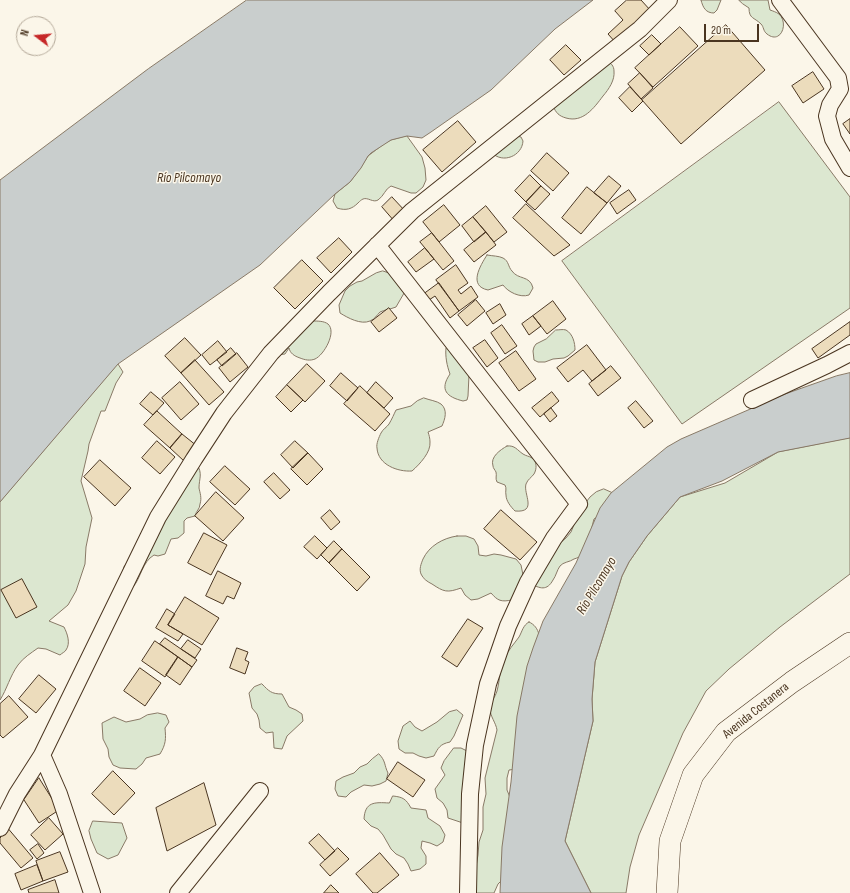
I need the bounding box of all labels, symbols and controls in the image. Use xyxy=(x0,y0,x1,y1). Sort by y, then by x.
north arrow xyxy=(16,16,56,56)
scale bar xyxy=(706,16,761,42)
text: 20 m xyxy=(711,23,731,38)
text: N xyxy=(18,28,32,37)
water label: Río Pilcomayo xyxy=(157,170,221,186)
water label: Río Pilcomayo xyxy=(573,554,621,618)
street label: Avenida Costanera xyxy=(720,680,792,742)

